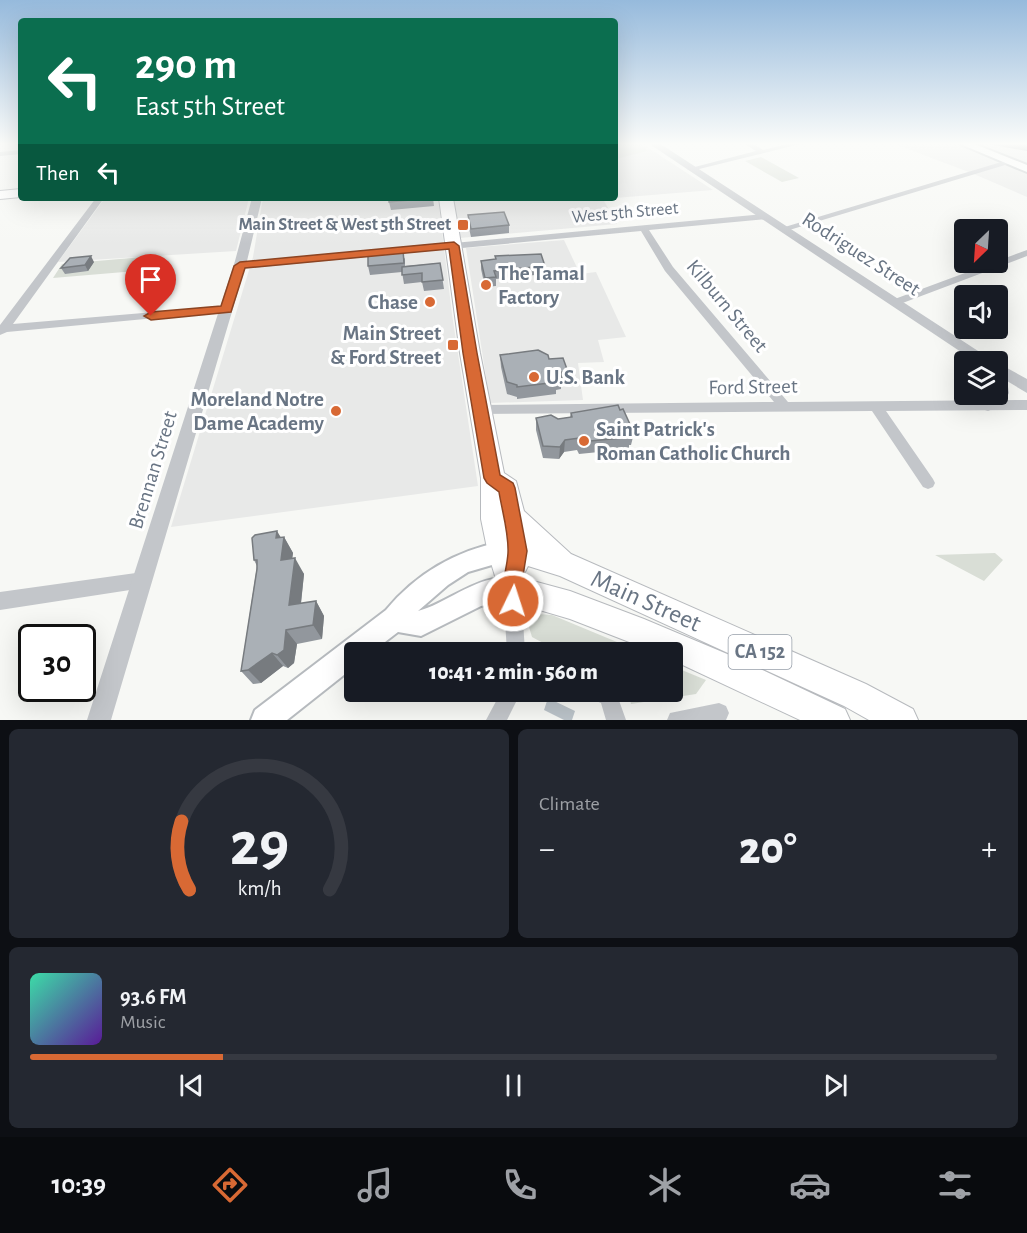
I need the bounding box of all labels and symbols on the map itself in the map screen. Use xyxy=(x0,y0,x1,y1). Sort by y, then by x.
street label: West 5th Street xyxy=(571,199,679,227)
street label: Rodriguez Street xyxy=(798,208,924,300)
place label: Main Street & West 5th Street xyxy=(238,216,451,234)
marker: Main Street & West 5th Street xyxy=(456,218,470,232)
north arrow xyxy=(954,219,1008,273)
pin xyxy=(125,254,176,316)
street label: Kilburn Street xyxy=(682,256,772,356)
place label: The Tamal Factory xyxy=(498,263,585,308)
marker: The Tamal Factory xyxy=(479,278,493,292)
place label: Chase xyxy=(368,292,418,313)
marker: Chase xyxy=(423,295,437,309)
place label: Main Street & Ford Street xyxy=(330,323,441,368)
marker: Main Street & Ford Street xyxy=(446,338,460,352)
place label: U.S. Bank xyxy=(546,367,625,388)
marker: U.S. Bank xyxy=(527,370,541,384)
street label: Ford Street xyxy=(708,376,798,398)
place label: Moreland Notre Dame Academy xyxy=(191,389,325,434)
marker: Moreland Notre Dame Academy xyxy=(329,404,343,418)
street label: Brennan Street xyxy=(125,408,181,532)
place label: Saint Patrick's Roman Catholic Church xyxy=(596,419,791,464)
marker: Saint Patrick's Roman Catholic Church xyxy=(577,434,591,448)
street label: Main Street xyxy=(587,565,705,637)
position arrow xyxy=(481,569,545,633)
speed limit sign: 30 xyxy=(18,624,96,702)
road number: CA 152 xyxy=(728,635,792,669)

